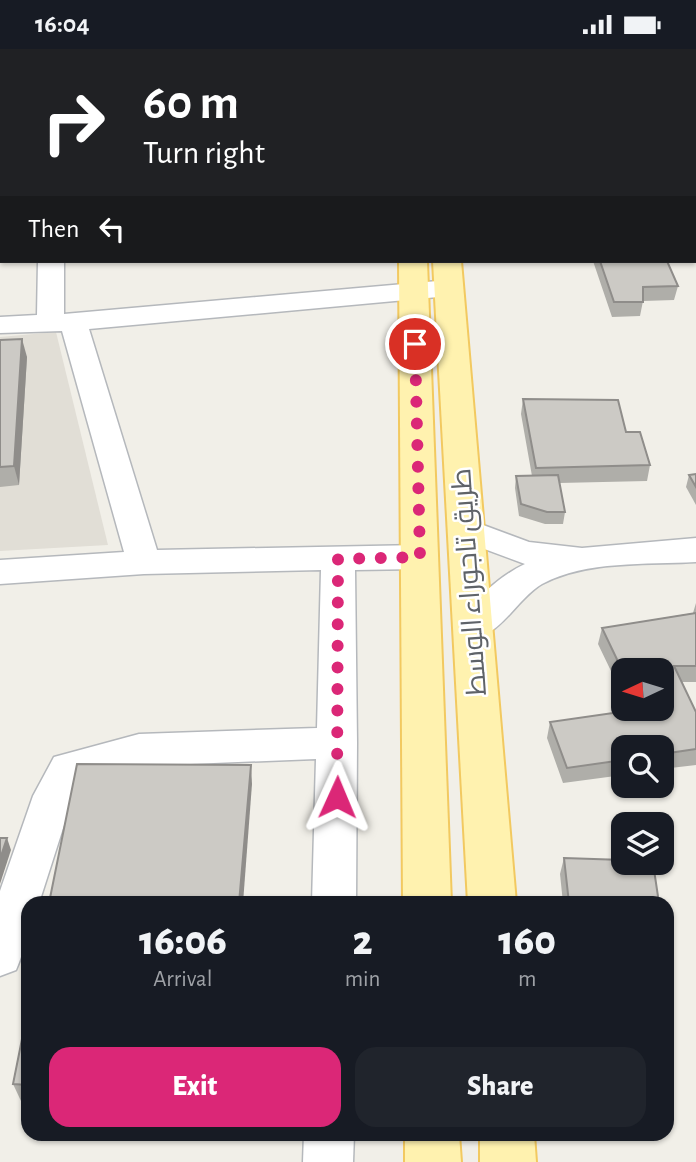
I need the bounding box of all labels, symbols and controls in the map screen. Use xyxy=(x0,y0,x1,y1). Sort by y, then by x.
text: 16:04 xyxy=(35,11,90,37)
icon: right xyxy=(28,77,119,168)
text: 60 m xyxy=(143,79,239,128)
text: Turn right xyxy=(143,137,265,169)
icon: left xyxy=(93,210,131,248)
text: Then xyxy=(28,216,79,242)
pin xyxy=(385,314,445,374)
icon: arrive xyxy=(396,325,434,363)
street label: طريق تاجوراء الوسط xyxy=(448,467,493,697)
north arrow xyxy=(611,658,674,721)
map controls xyxy=(611,658,674,875)
button: search xyxy=(611,735,674,798)
position arrow xyxy=(300,760,374,834)
button: layers xyxy=(611,812,674,875)
text: 16:06 xyxy=(139,920,227,962)
text: 2 xyxy=(352,920,373,962)
text: 160 xyxy=(498,920,556,962)
text: Arrival xyxy=(153,968,212,991)
text: min xyxy=(345,968,380,991)
text: m xyxy=(518,968,536,991)
button: Exit xyxy=(49,1047,341,1127)
button: Share xyxy=(355,1047,646,1127)

